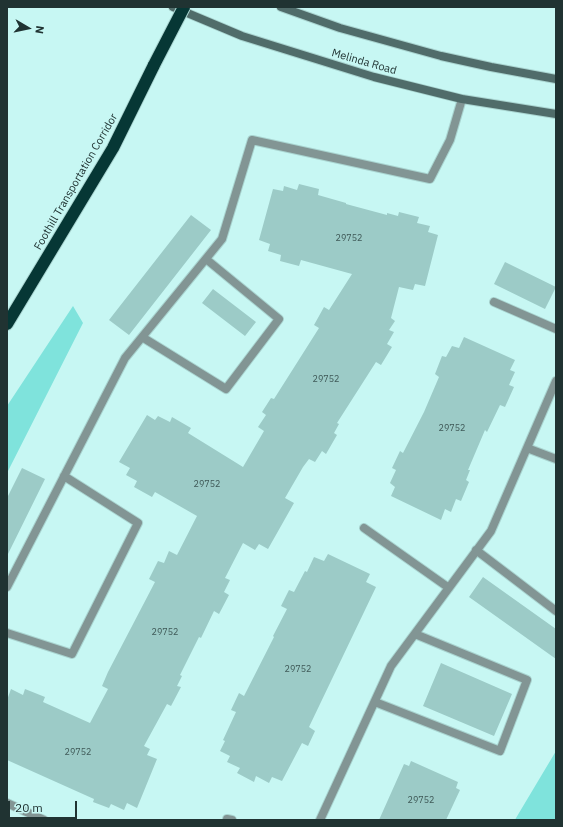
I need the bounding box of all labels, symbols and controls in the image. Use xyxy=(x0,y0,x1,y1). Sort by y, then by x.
north arrow xyxy=(8,8,48,48)
text: N xyxy=(32,25,47,35)
street label: Melinda Road xyxy=(330,46,398,78)
street label: Foothill Transportation Corridor xyxy=(31,111,121,253)
house number: 29752 xyxy=(336,233,362,243)
house number: 29752 xyxy=(313,374,339,384)
house number: 29752 xyxy=(439,423,465,433)
house number: 29752 xyxy=(194,479,220,489)
house number: 29752 xyxy=(152,627,178,637)
house number: 29752 xyxy=(285,664,311,674)
house number: 29752 xyxy=(65,747,91,757)
scale bar xyxy=(10,793,79,819)
house number: 29752 xyxy=(408,795,434,805)
text: 20 m xyxy=(15,800,43,815)

